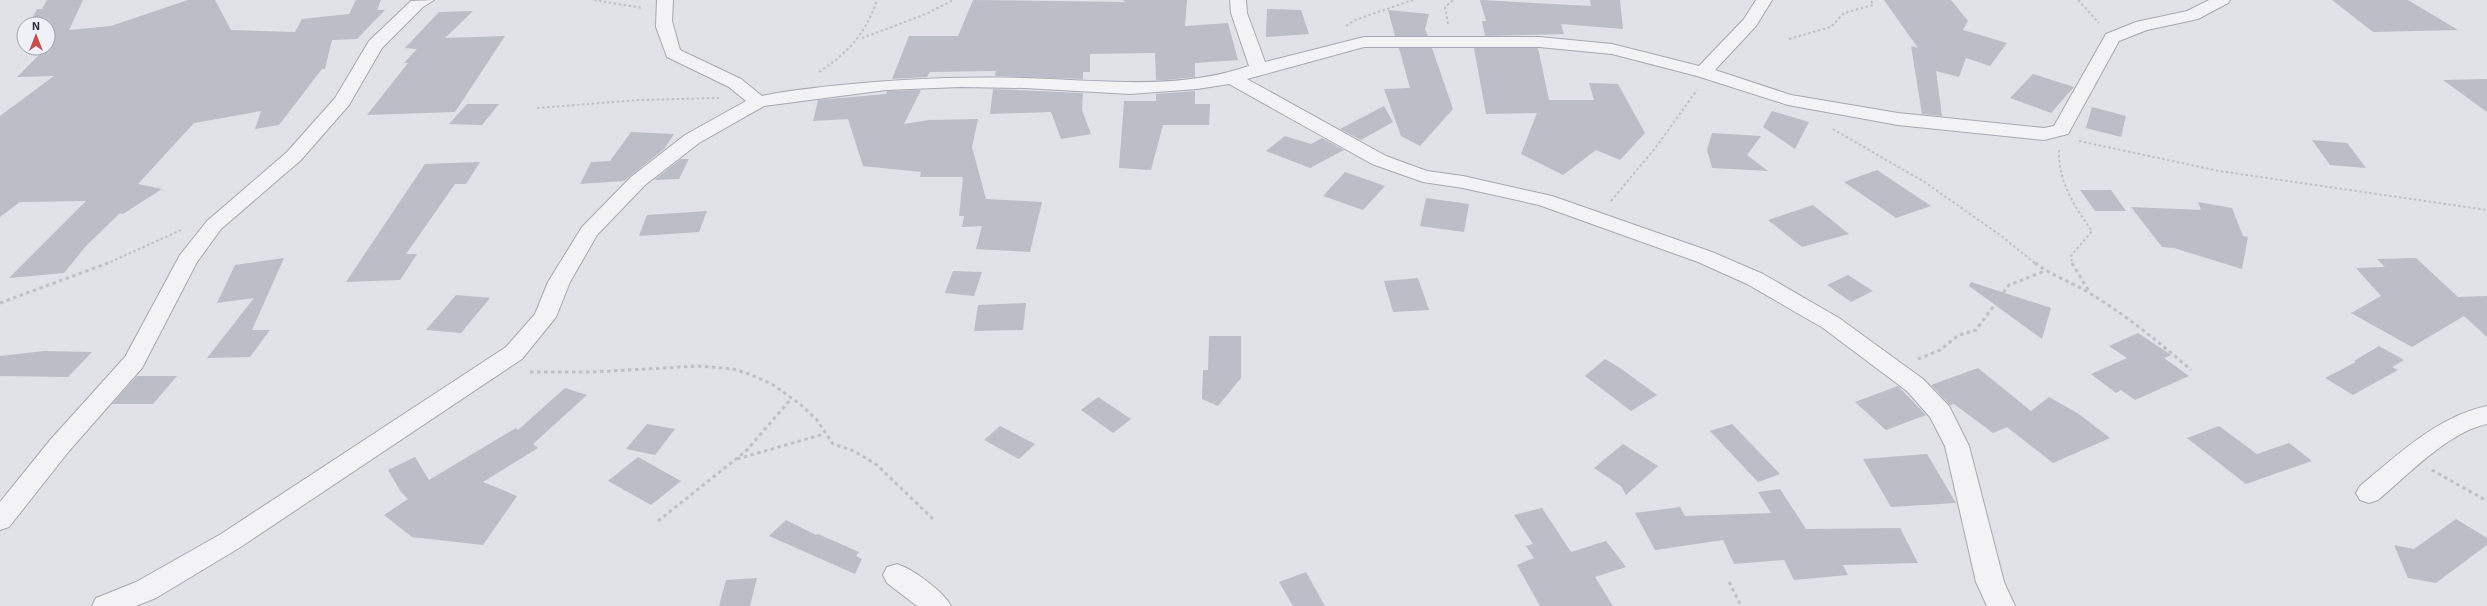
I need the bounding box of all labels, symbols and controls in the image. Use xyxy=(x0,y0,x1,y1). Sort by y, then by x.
north arrow xyxy=(16,16,56,56)
text: N xyxy=(32,19,40,32)

